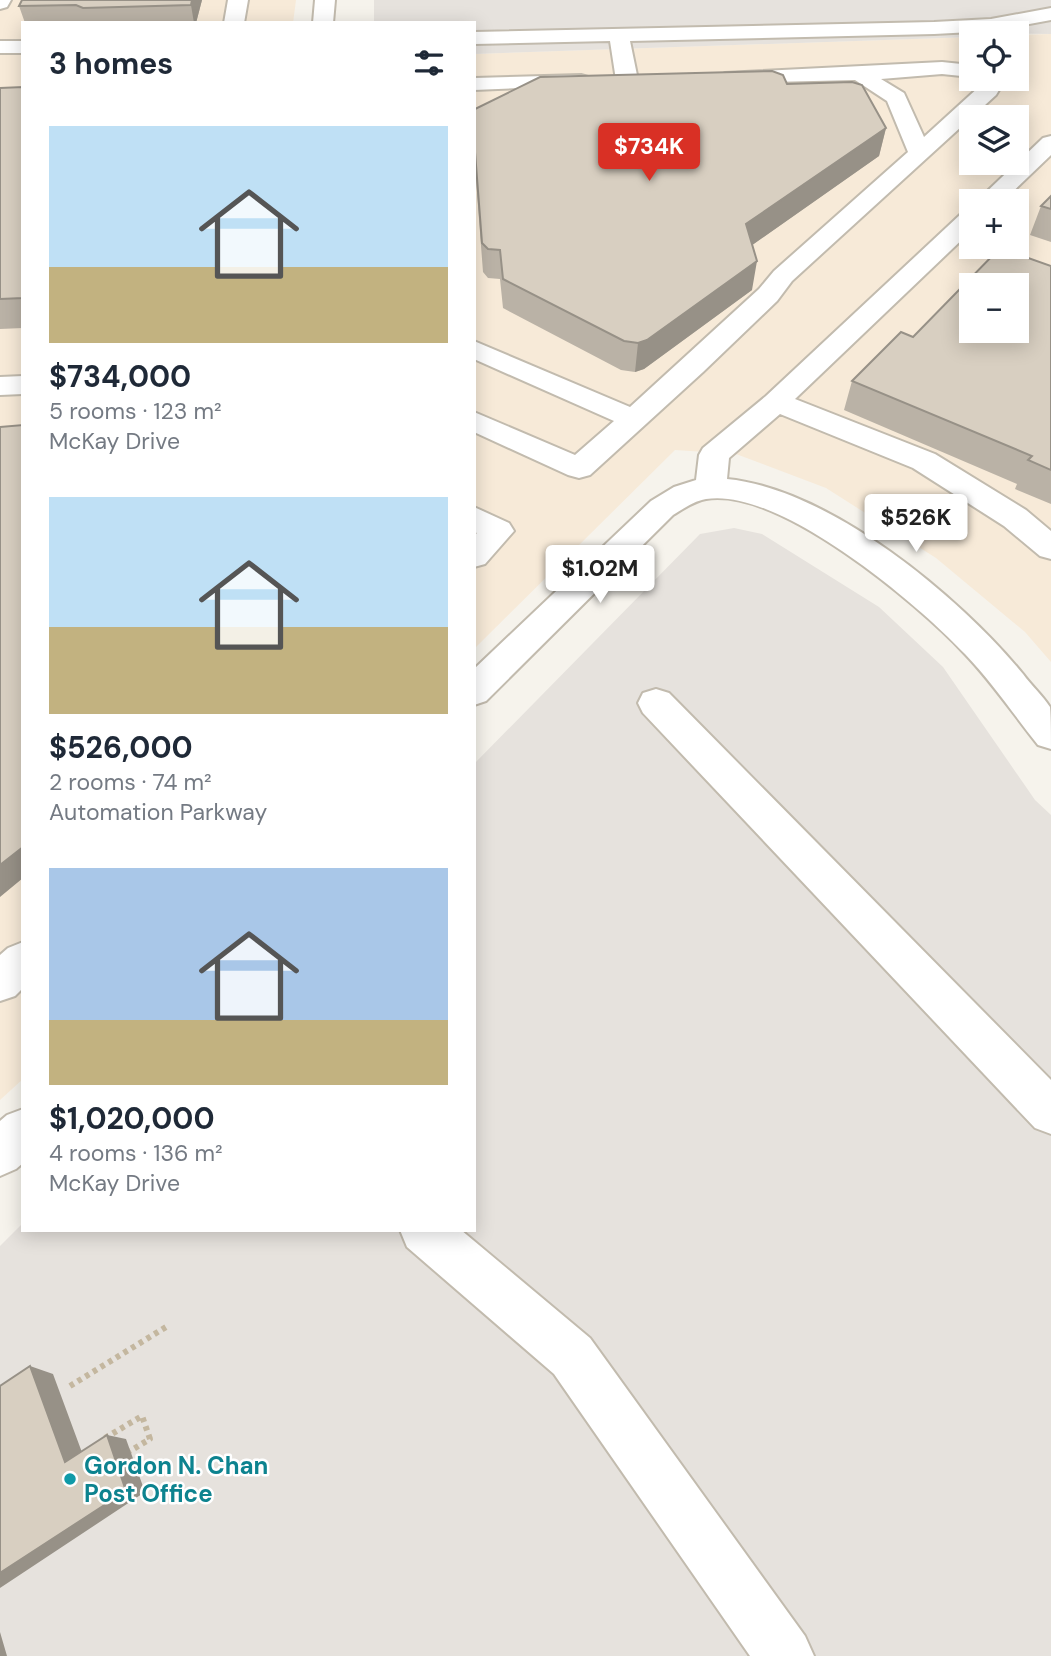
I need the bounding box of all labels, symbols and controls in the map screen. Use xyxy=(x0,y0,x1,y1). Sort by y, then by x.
map controls xyxy=(959,21,1029,343)
button: locate xyxy=(959,21,1029,91)
text: 3 homes xyxy=(49,44,173,83)
icon: filters xyxy=(410,44,448,82)
button: layers xyxy=(959,105,1029,175)
pin: $734K xyxy=(600,124,698,183)
text: $734K xyxy=(614,131,684,161)
icon: home xyxy=(186,171,312,297)
button: + xyxy=(959,189,1029,259)
button: − xyxy=(959,273,1029,343)
text: $734,000 xyxy=(49,357,191,396)
text: 5 rooms · 123 m² xyxy=(49,396,222,426)
text: McKay Drive xyxy=(49,426,180,456)
pin: $526K xyxy=(867,494,965,554)
text: $526K xyxy=(881,502,951,532)
icon: home xyxy=(186,542,312,668)
pin: $1.02M xyxy=(543,546,657,605)
text: $1.02M xyxy=(562,553,638,583)
text: $526,000 xyxy=(49,728,193,767)
text: 2 rooms · 74 m² xyxy=(49,767,212,797)
text: Automation Parkway xyxy=(49,797,267,827)
icon: home xyxy=(186,913,312,1039)
text: $1,020,000 xyxy=(49,1099,215,1138)
text: 4 rooms · 136 m² xyxy=(49,1138,223,1168)
text: McKay Drive xyxy=(49,1168,180,1198)
place label: Gordon N. Chan Post Office xyxy=(84,1450,268,1509)
marker: Gordon N. Chan Post Office xyxy=(62,1471,78,1487)

